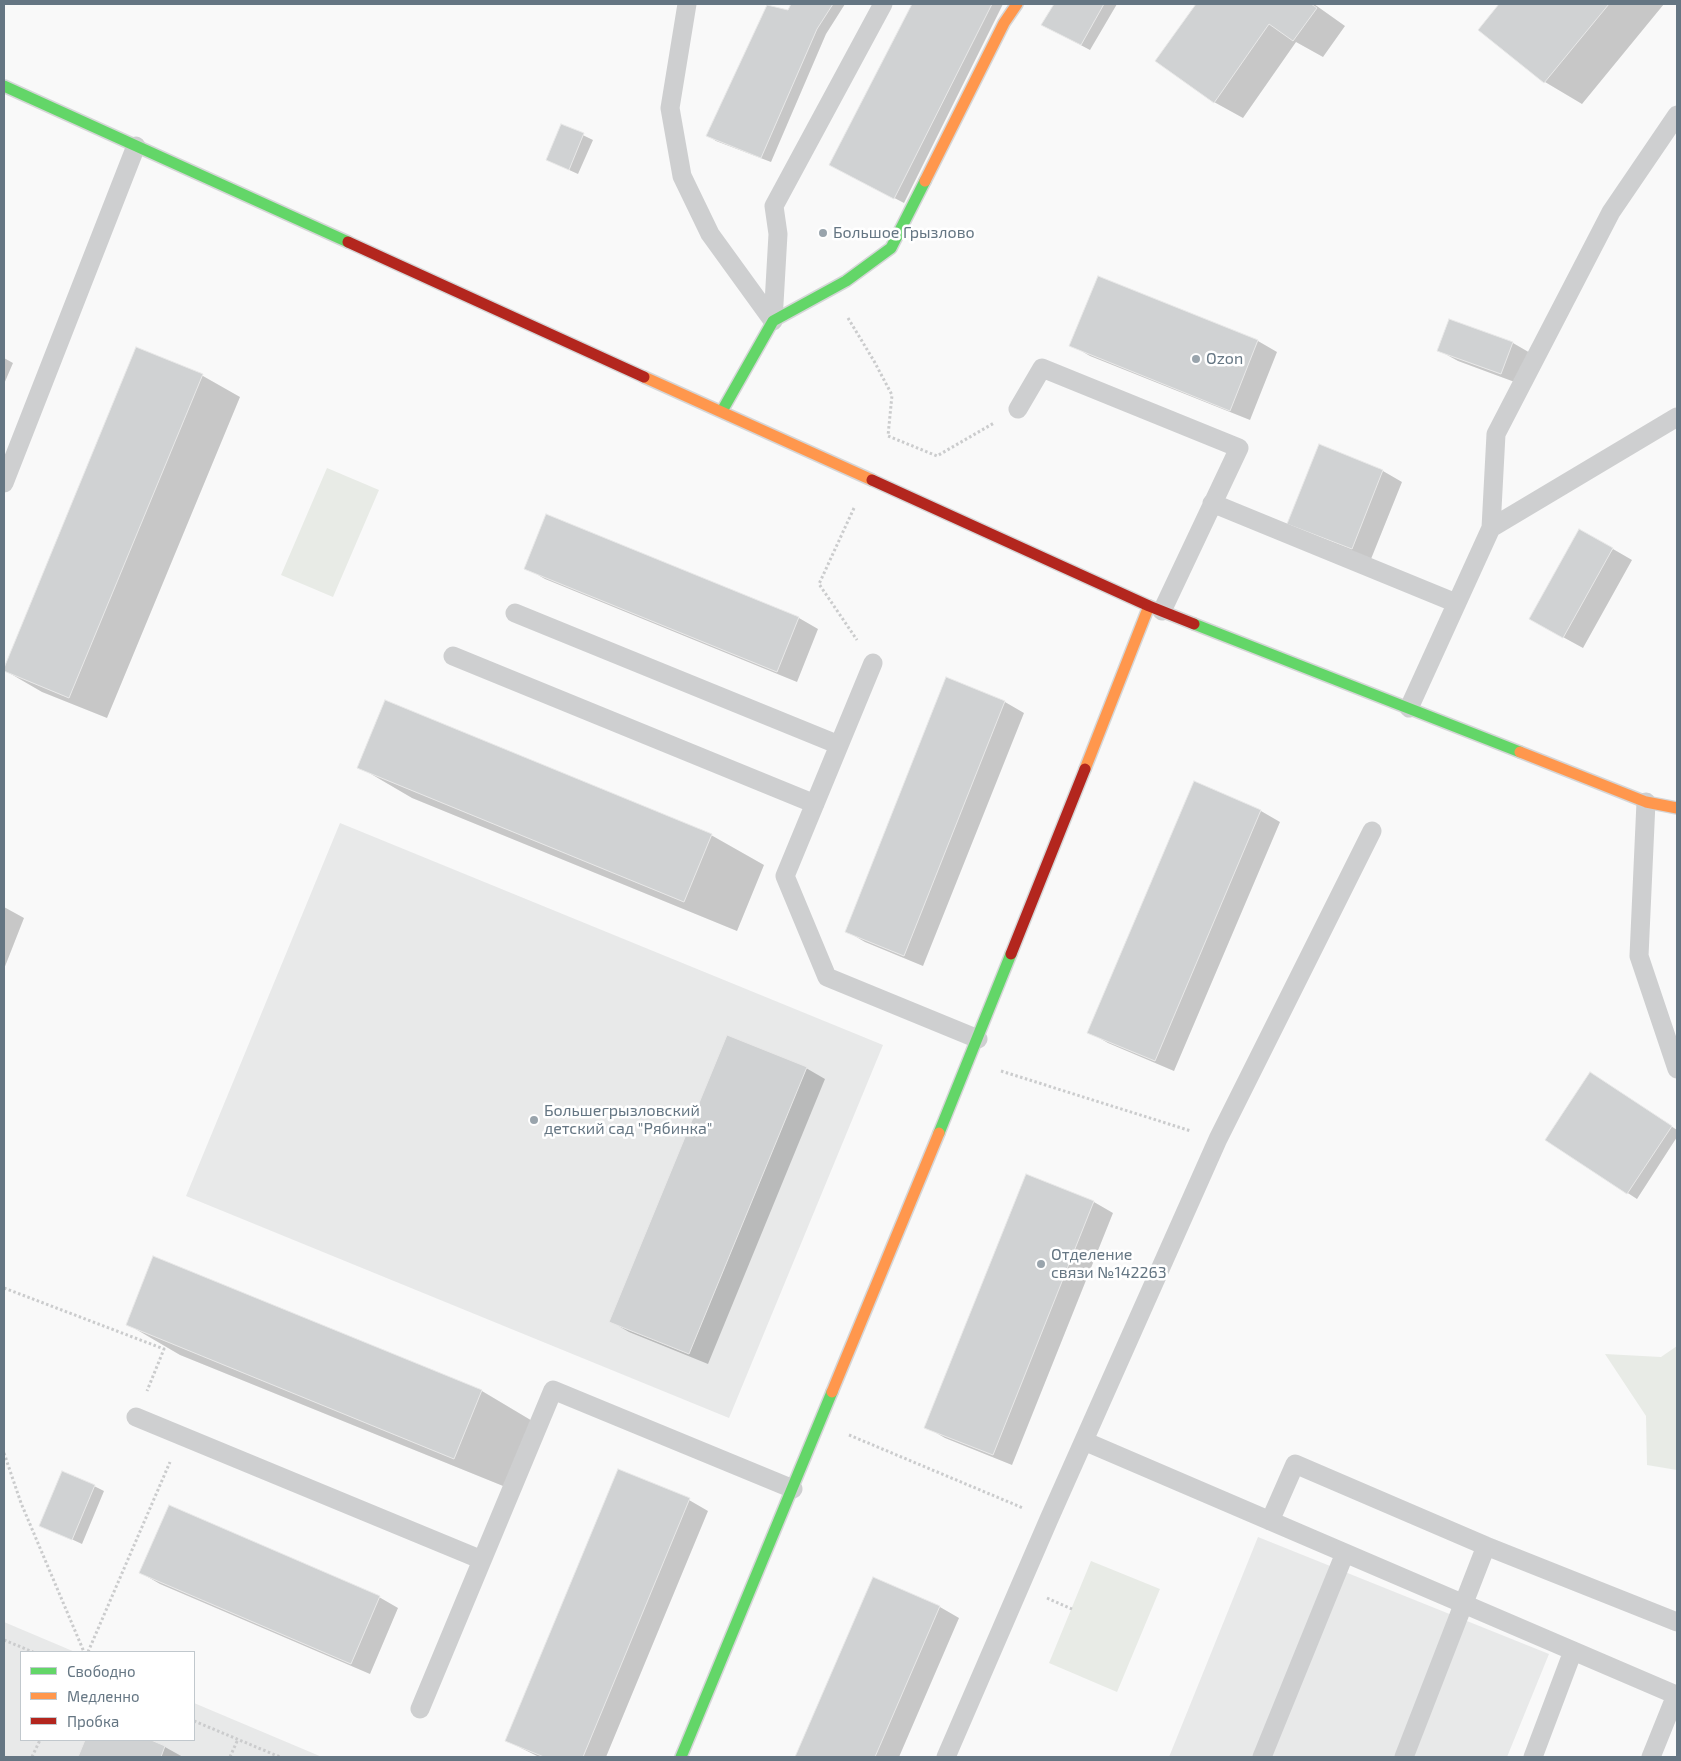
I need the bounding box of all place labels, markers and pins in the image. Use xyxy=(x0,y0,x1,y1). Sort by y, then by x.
place label: Большое Грызлово xyxy=(833,223,975,243)
marker: Большое Грызлово xyxy=(817,227,829,239)
place label: Ozon xyxy=(1206,349,1243,369)
marker: Ozon xyxy=(1190,353,1202,365)
place label: Большегрызловский детский сад "Рябинка" xyxy=(544,1101,712,1139)
marker: Большегрызловский детский сад "Рябинка" xyxy=(528,1114,540,1126)
place label: Отделение связи №142263 xyxy=(1051,1245,1167,1283)
marker: Отделение связи №142263 xyxy=(1035,1258,1047,1270)

